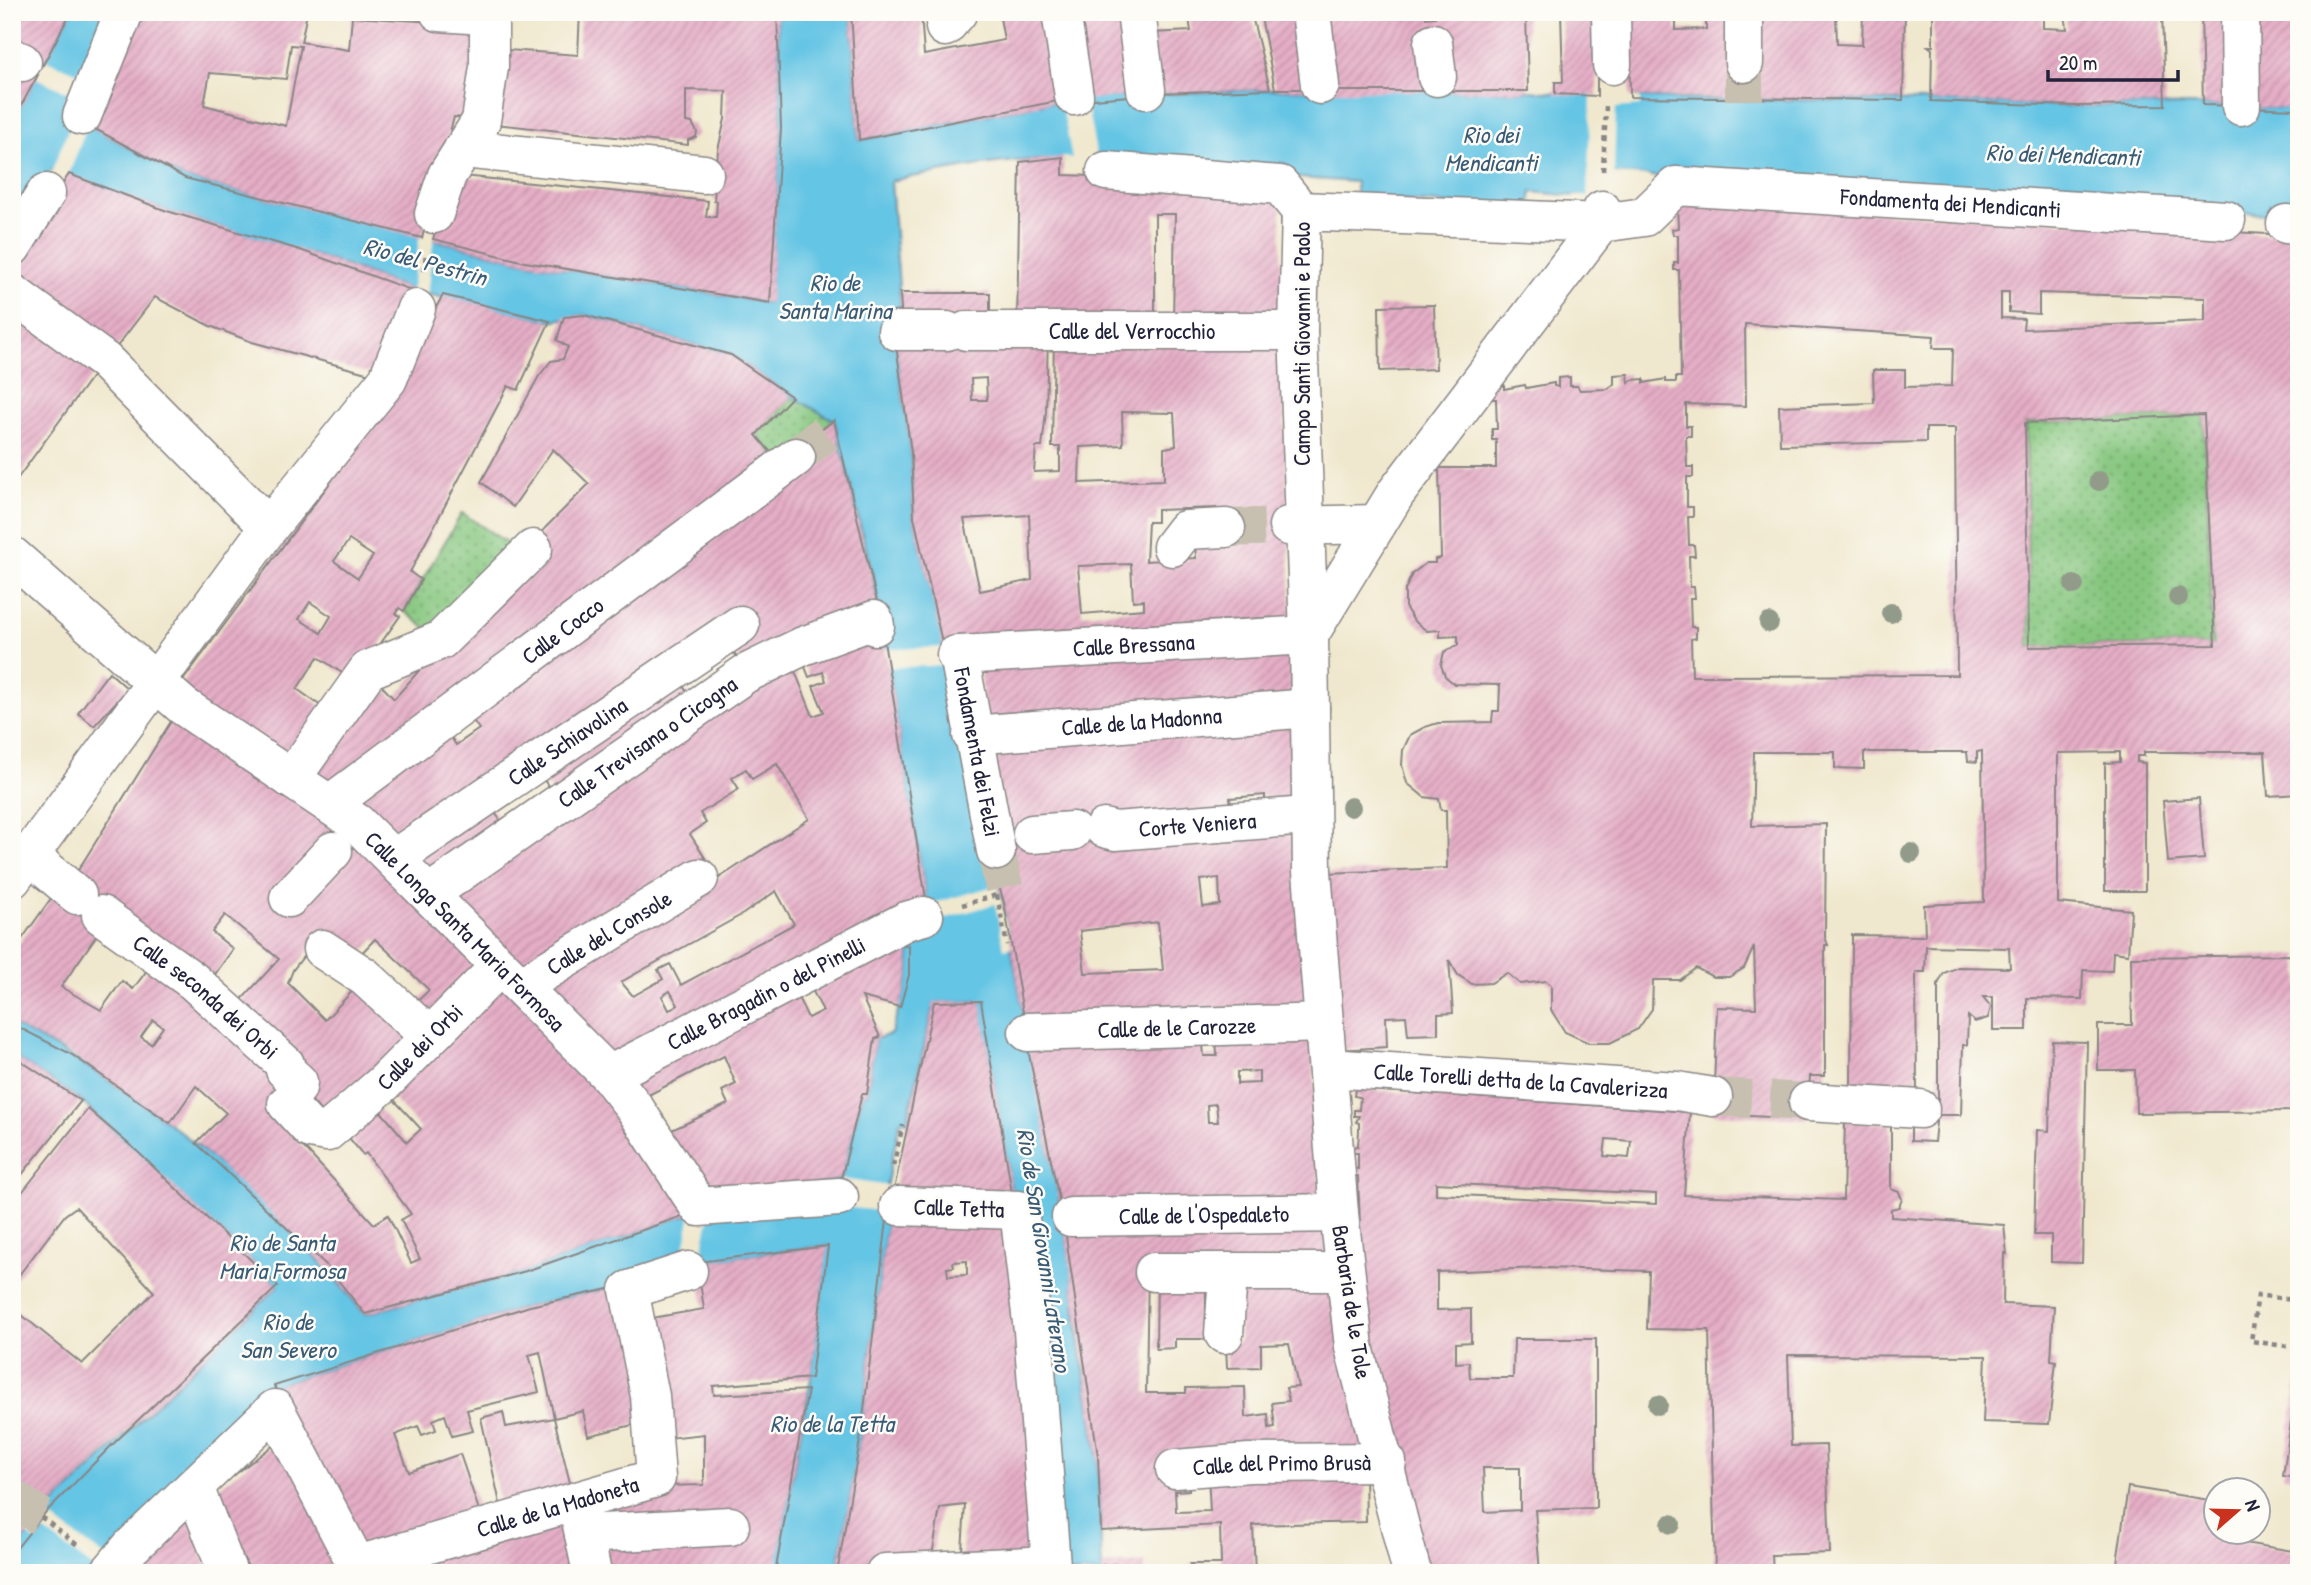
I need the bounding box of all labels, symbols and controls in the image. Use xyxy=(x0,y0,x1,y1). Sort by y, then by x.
scale bar xyxy=(2048,38,2178,82)
text: 20 m xyxy=(2059,48,2097,77)
water label: Rio dei Mendicanti xyxy=(1445,118,1540,178)
water label: Rio dei Mendicanti xyxy=(1986,135,2143,173)
street label: Fondamenta dei Mendicanti xyxy=(1838,180,2062,225)
street label: Campo Santi Giovanni e Paolo xyxy=(1286,222,1317,466)
water label: Rio del Pestrin xyxy=(360,229,492,293)
water label: Rio de Santa Marina xyxy=(778,266,894,326)
street label: Calle del Verrocchio xyxy=(1049,315,1215,346)
street label: Calle Cocco xyxy=(515,590,610,671)
street label: Calle Bressana xyxy=(1072,626,1195,663)
street label: Fondamenta dei Felzi xyxy=(947,664,1009,839)
street label: Calle Trevisana o Cicogna xyxy=(551,668,743,815)
street label: Calle Schiavolina xyxy=(501,690,633,793)
street label: Calle de la Madonna xyxy=(1060,699,1223,743)
street label: Corte Veniera xyxy=(1137,804,1257,844)
street label: Calle Longa Santa Maria Formosa xyxy=(358,824,572,1038)
street label: Calle del Console xyxy=(540,882,677,982)
street label: Calle seconda dei Orbi xyxy=(127,927,286,1066)
street label: Calle Bragadin o del Pinelli xyxy=(661,929,871,1057)
street label: Calle dei Orbi xyxy=(369,996,469,1097)
street label: Calle de le Carozze xyxy=(1097,1009,1257,1045)
street label: Calle Torelli detta de la Cavalerizza xyxy=(1373,1055,1669,1105)
water label: Rio de San Giovanni Laterano xyxy=(1010,1126,1080,1376)
street label: Calle Tetta xyxy=(913,1190,1005,1225)
street label: Calle de l'Ospedaleto xyxy=(1118,1198,1289,1231)
street label: Barbaria de le Tole xyxy=(1325,1223,1380,1381)
water label: Rio de Santa Maria Formosa xyxy=(219,1226,347,1286)
water label: Rio de San Severo xyxy=(240,1305,338,1365)
water label: Rio de la Tetta xyxy=(770,1407,897,1439)
street label: Calle del Primo Brusà xyxy=(1191,1446,1371,1483)
street label: Calle de la Madoneta xyxy=(473,1468,642,1545)
north arrow xyxy=(2202,1476,2272,1546)
text: N xyxy=(2239,1496,2267,1514)

